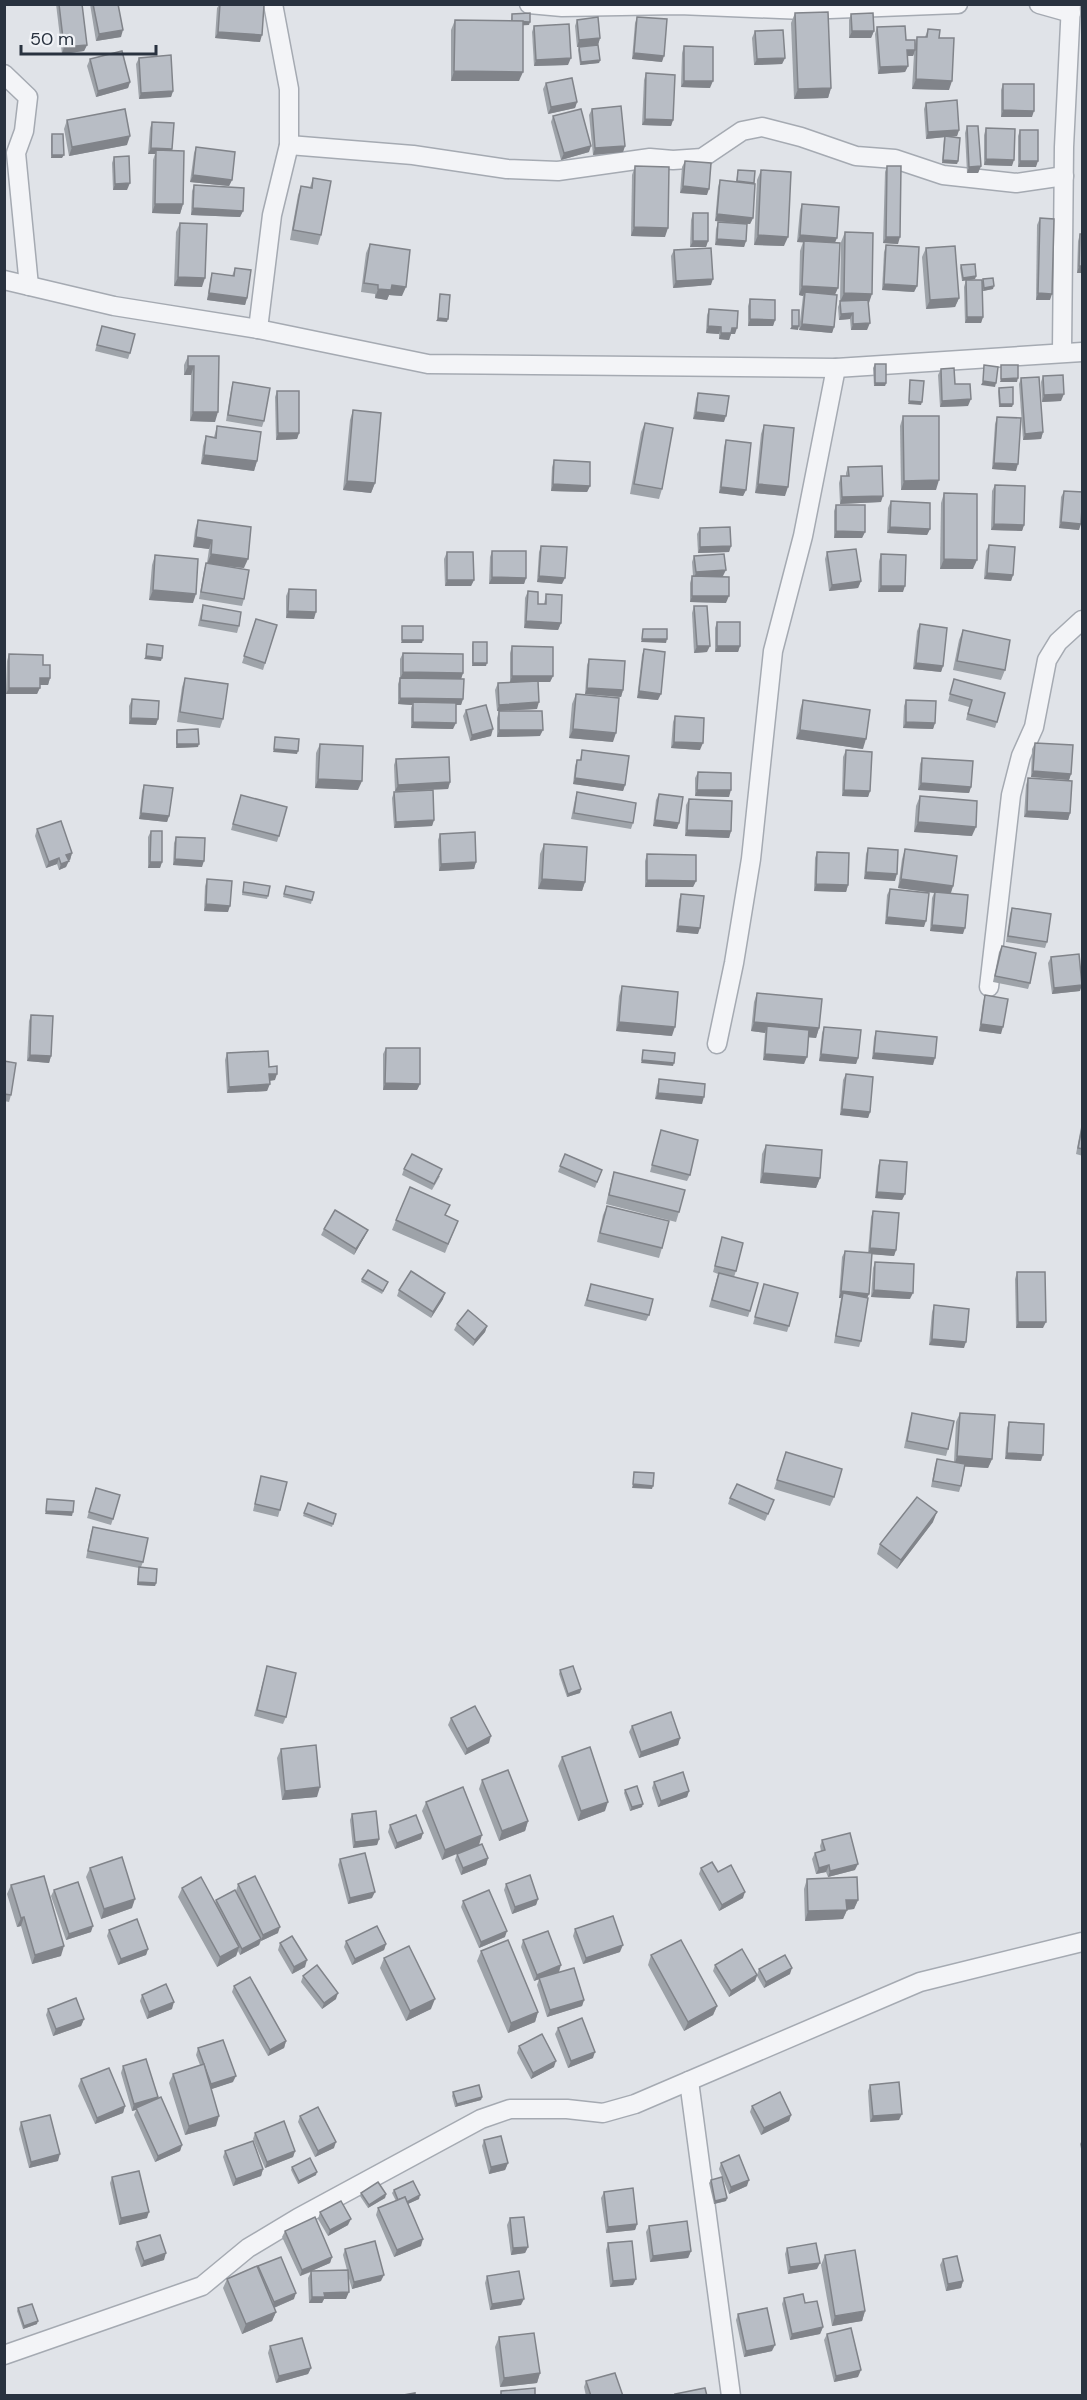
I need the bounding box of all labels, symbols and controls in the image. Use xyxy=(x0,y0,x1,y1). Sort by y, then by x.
scale bar xyxy=(21,18,156,56)
text: 50 m xyxy=(30,27,74,51)

